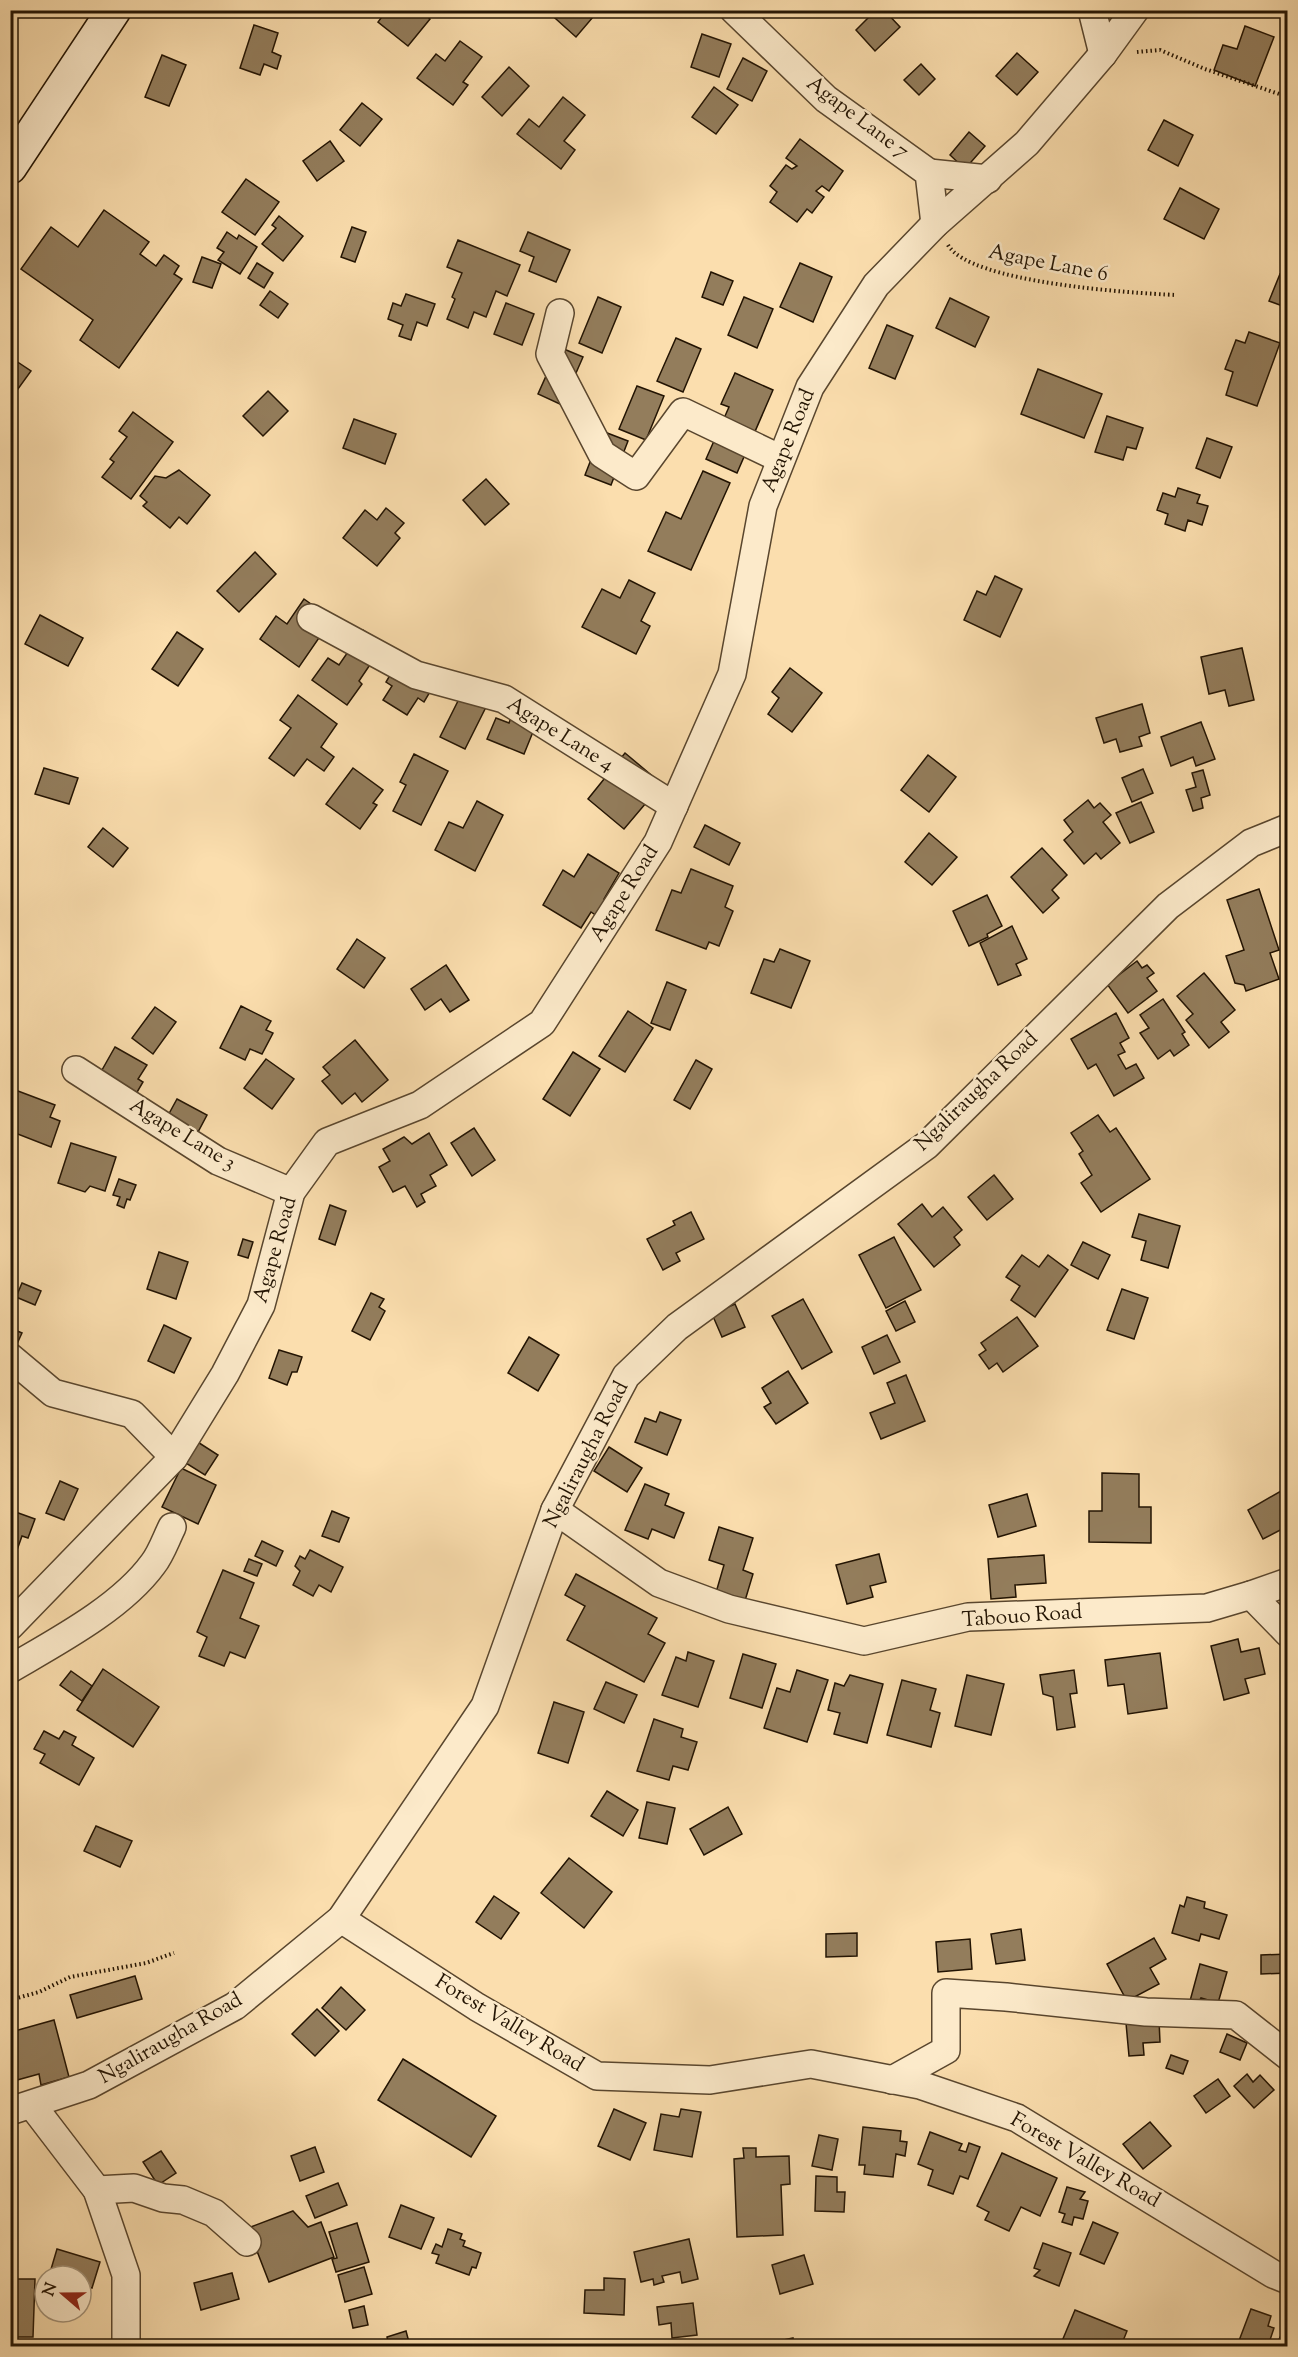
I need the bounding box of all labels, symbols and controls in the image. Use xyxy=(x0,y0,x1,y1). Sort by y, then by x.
street label: Agape Lane 7 xyxy=(799,69,915,167)
street label: Agape Lane 6 xyxy=(985,238,1111,290)
street label: Agape Road xyxy=(755,385,823,497)
street label: Agape Lane 4 xyxy=(500,690,620,780)
street label: Agape Road xyxy=(583,840,667,948)
street label: Ngaliraugha Road xyxy=(909,1025,1046,1159)
street label: Agape Lane 3 xyxy=(123,1091,241,1179)
street label: Agape Road xyxy=(246,1193,306,1307)
street label: Ngaliraugha Road xyxy=(537,1376,637,1534)
street label: Tabouo Road xyxy=(961,1598,1083,1636)
street label: Forest Valley Road xyxy=(429,1968,589,2080)
street label: Ngaliraugha Road xyxy=(94,1986,249,2092)
street label: Forest Valley Road xyxy=(1004,2106,1166,2216)
north arrow xyxy=(33,2264,93,2324)
text: N xyxy=(38,2280,64,2300)

